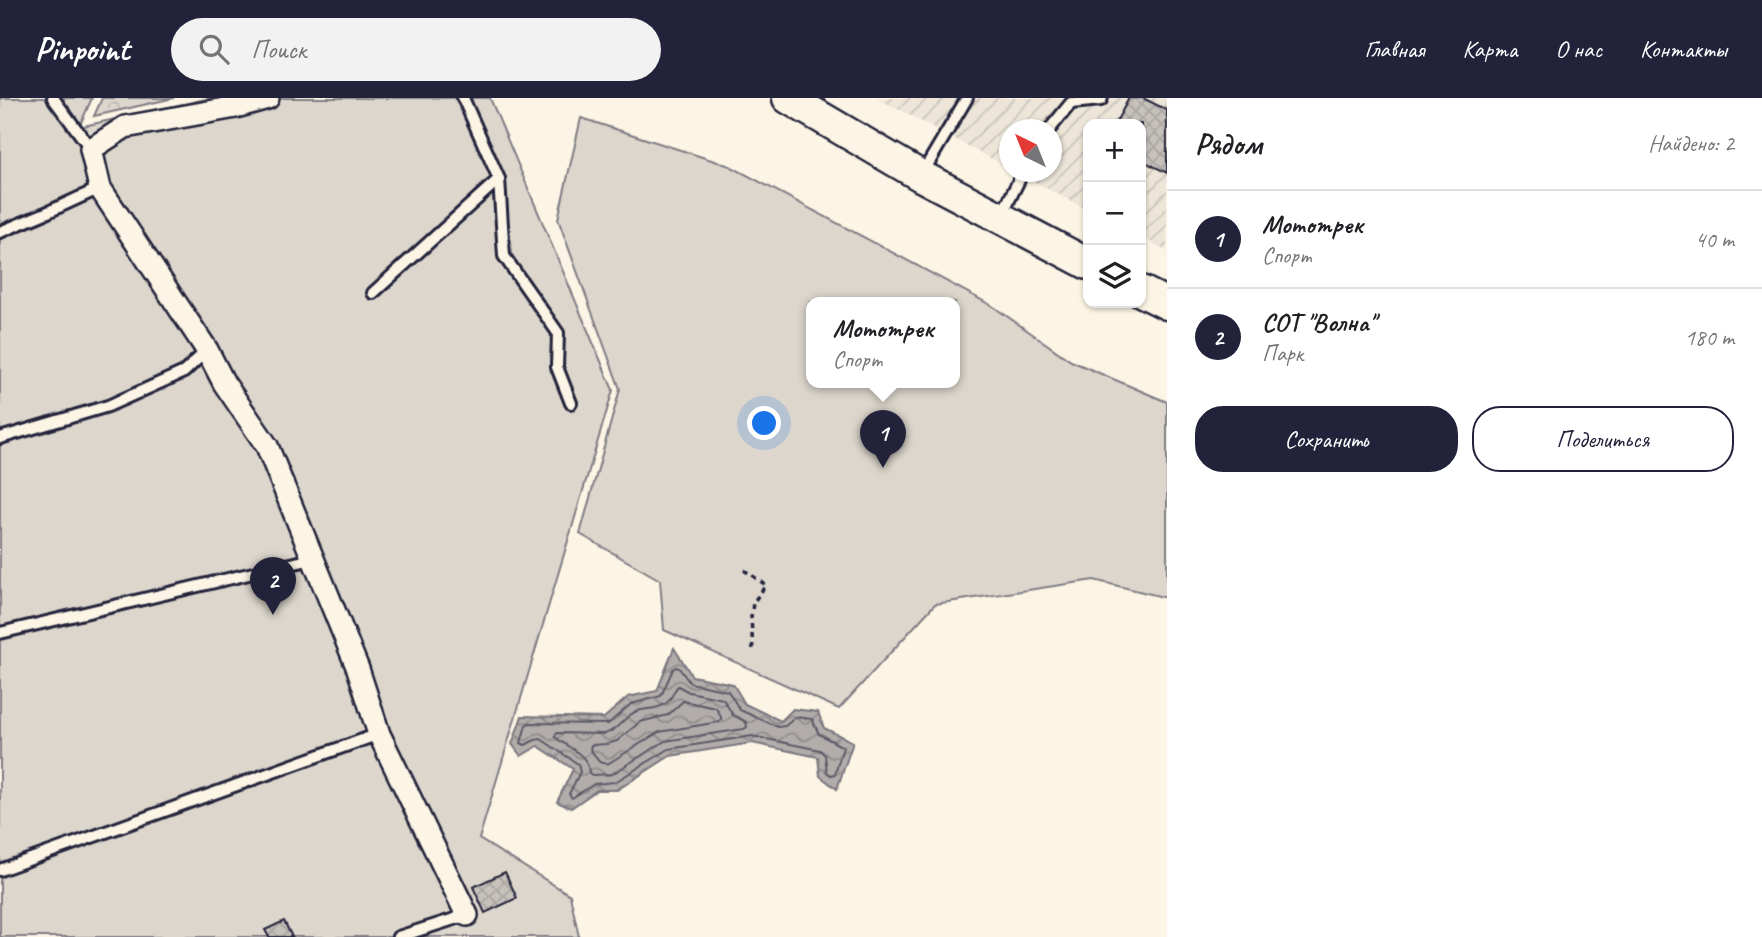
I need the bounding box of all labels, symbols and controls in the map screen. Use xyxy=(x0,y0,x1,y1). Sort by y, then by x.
search box xyxy=(171,18,661,81)
text: Pinpoint xyxy=(35,28,129,70)
icon: search xyxy=(195,30,233,68)
text: Поиск xyxy=(251,33,306,66)
text: Главная xyxy=(1364,34,1425,64)
text: Карта xyxy=(1463,34,1517,64)
text: О нас xyxy=(1555,34,1602,64)
text: Контакты xyxy=(1640,34,1727,64)
north arrow xyxy=(999,119,1062,182)
map controls xyxy=(1083,119,1146,308)
button: + xyxy=(1083,119,1146,182)
text: Рядом xyxy=(1195,125,1262,163)
text: Найдено: 2 xyxy=(1648,129,1734,158)
button: − xyxy=(1083,182,1146,245)
text: Мототрек xyxy=(1262,208,1363,241)
text: 1 xyxy=(1213,225,1223,254)
text: 40 m xyxy=(1695,225,1734,254)
text: Спорт xyxy=(1262,241,1312,270)
button: layers xyxy=(1083,245,1146,308)
popup xyxy=(806,297,960,388)
text: СОТ "Волна" xyxy=(1262,306,1375,339)
text: Мототрек xyxy=(833,312,933,345)
text: 2 xyxy=(1213,323,1223,352)
text: 180 m xyxy=(1685,323,1734,352)
text: Парк xyxy=(1262,339,1303,368)
text: Спорт xyxy=(833,345,882,374)
your location xyxy=(747,406,781,440)
button: Сохранить xyxy=(1195,406,1458,472)
button: Поделиться xyxy=(1472,406,1734,472)
pin: 1 xyxy=(860,410,906,468)
pin: 2 xyxy=(250,557,296,615)

